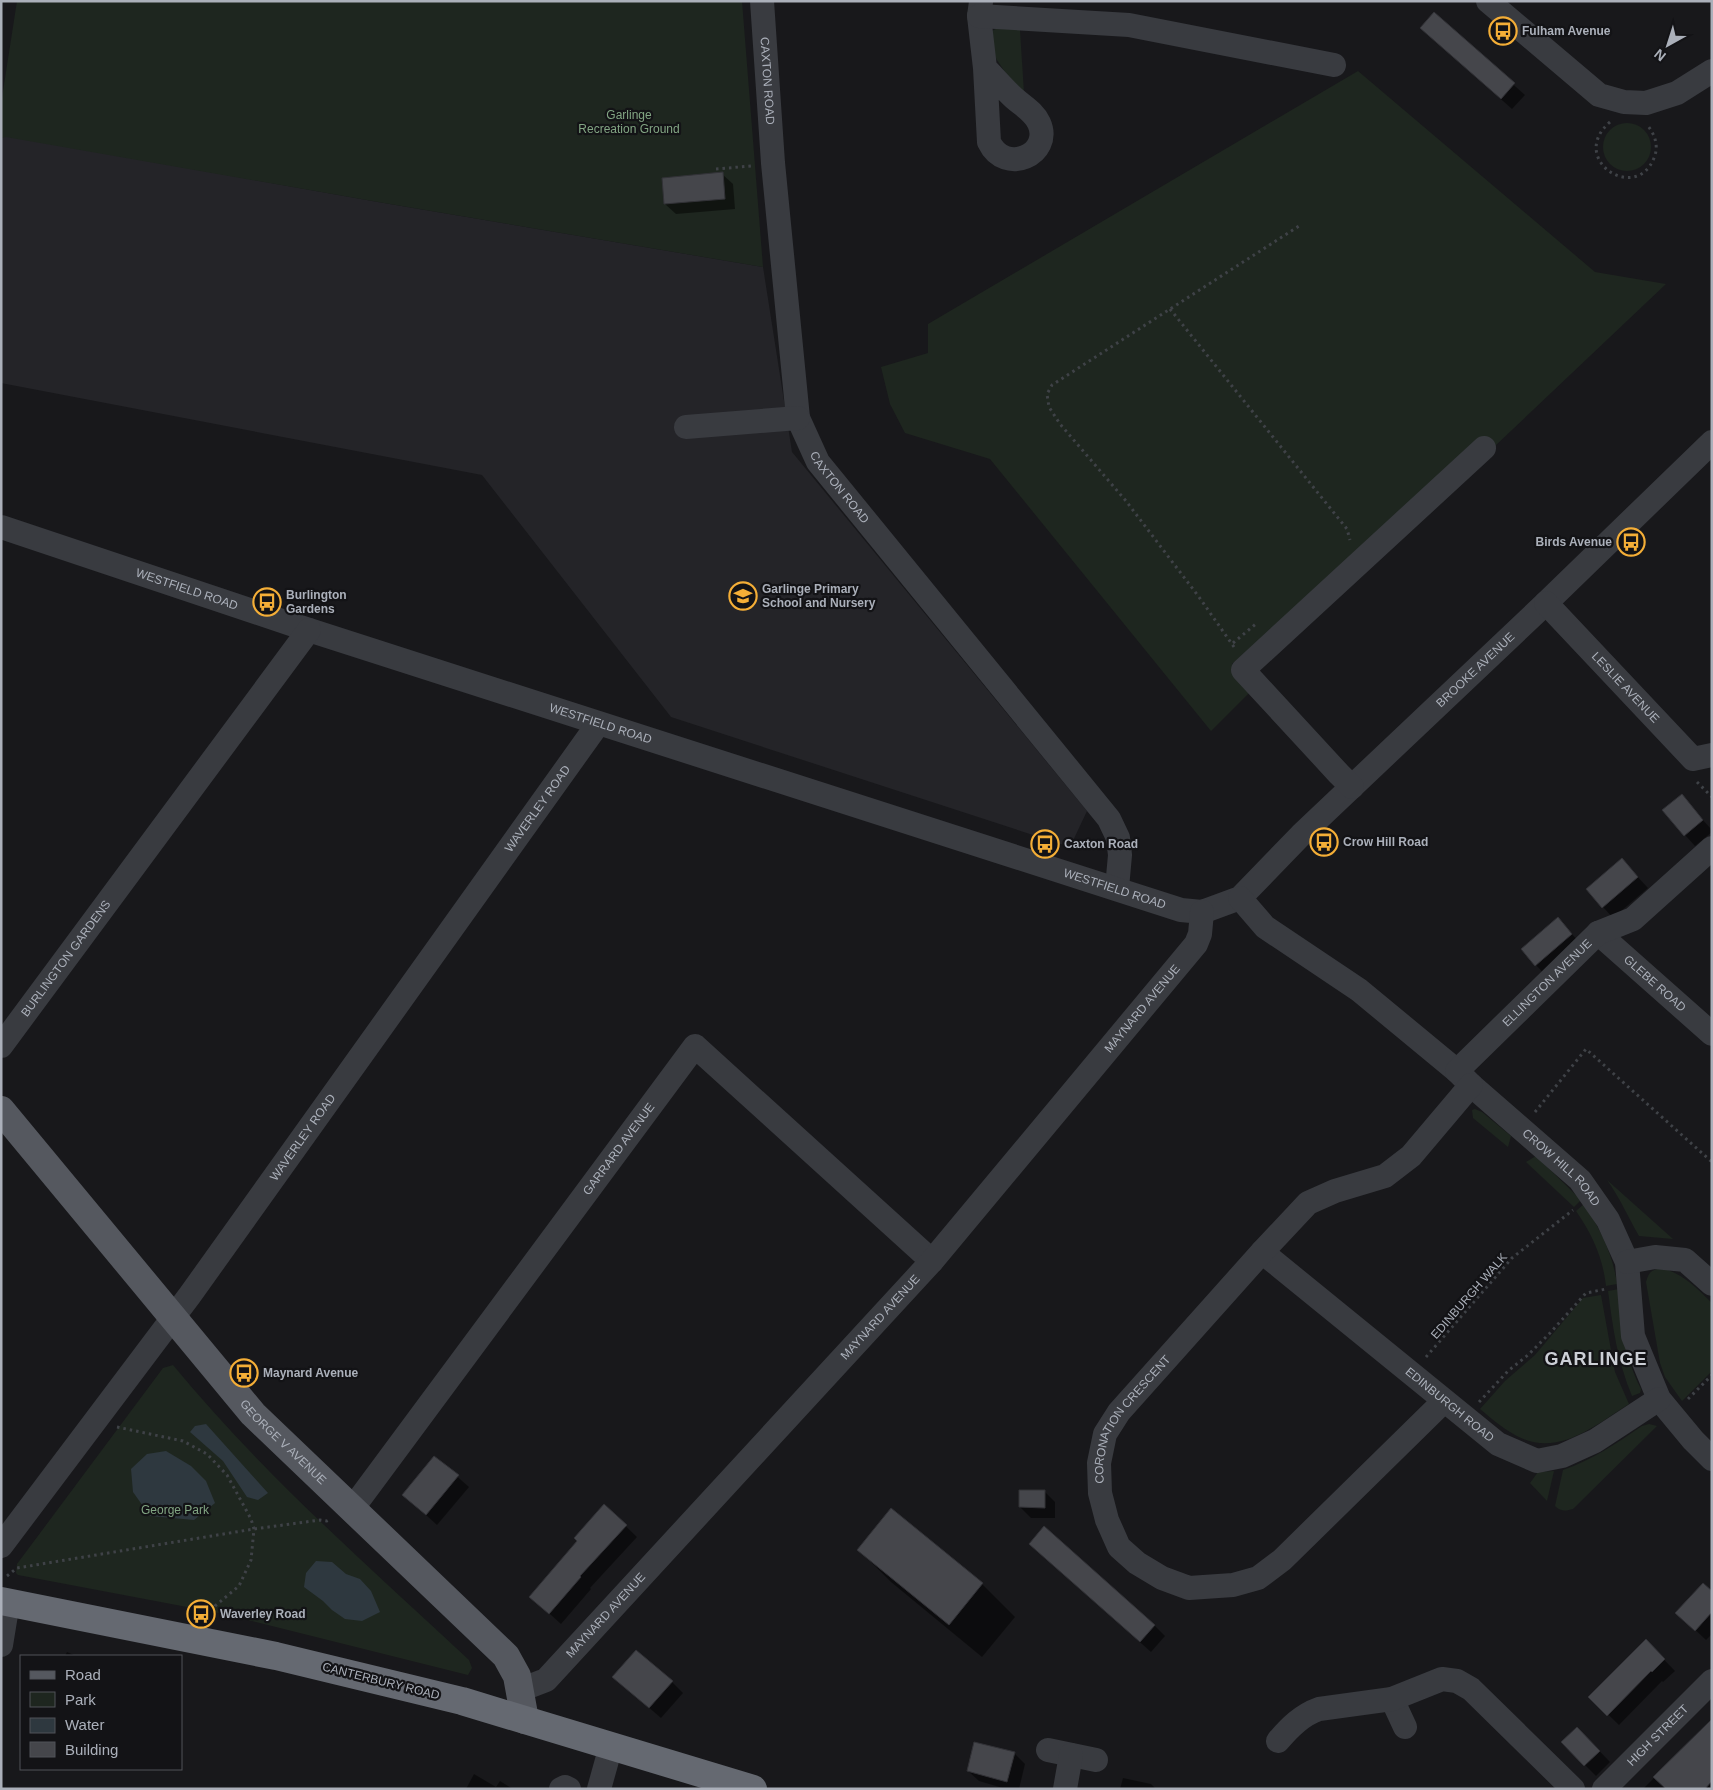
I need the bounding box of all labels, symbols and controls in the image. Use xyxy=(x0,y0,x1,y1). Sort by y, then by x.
bus stop icon: Fulham Avenue xyxy=(1488,16,1518,46)
north arrow xyxy=(1643,20,1693,70)
place label: Fulham Avenue xyxy=(1522,24,1611,38)
street label: CAXTON ROAD xyxy=(757,36,777,125)
text: N xyxy=(1651,46,1669,65)
park label: Garlinge Recreation Ground xyxy=(578,108,680,136)
street label: CAXTON ROAD xyxy=(807,449,872,526)
bus stop icon: Birds Avenue xyxy=(1616,527,1646,557)
place label: Birds Avenue xyxy=(1536,535,1612,549)
street label: WESTFIELD ROAD xyxy=(134,566,240,613)
school or university icon: Garlinge Primary School and Nursery xyxy=(728,581,758,611)
place label: Garlinge Primary School and Nursery xyxy=(762,582,876,610)
bus stop icon: Burlington Gardens xyxy=(252,587,282,617)
place label: Burlington Gardens xyxy=(286,588,347,616)
street label: BROOKE AVENUE xyxy=(1433,630,1517,710)
street label: LESLIE AVENUE xyxy=(1589,649,1662,726)
street label: WESTFIELD ROAD xyxy=(548,701,654,747)
street label: WAVERLEY ROAD xyxy=(502,762,573,855)
bus stop icon: Crow Hill Road xyxy=(1309,827,1339,857)
bus stop icon: Caxton Road xyxy=(1030,829,1060,859)
place label: Crow Hill Road xyxy=(1343,835,1428,849)
place label: Caxton Road xyxy=(1064,837,1138,851)
street label: WESTFIELD ROAD xyxy=(1062,866,1168,912)
street label: BURLINGTON GARDENS xyxy=(18,897,114,1019)
street label: ELLINGTON AVENUE xyxy=(1500,936,1594,1030)
street label: GLEBE ROAD xyxy=(1621,952,1689,1015)
street label: MAYNARD AVENUE xyxy=(1101,962,1183,1055)
street label: WAVERLEY ROAD xyxy=(267,1091,339,1183)
street label: GARRARD AVENUE xyxy=(580,1100,657,1198)
street label: CROW HILL ROAD xyxy=(1520,1126,1603,1209)
street label: EDINBURGH WALK xyxy=(1428,1250,1510,1342)
street label: MAYNARD AVENUE xyxy=(838,1272,923,1363)
district label: GARLINGE xyxy=(1544,1349,1648,1369)
street label: CORONATION CRESCENT xyxy=(1092,1352,1174,1484)
bus stop icon: Maynard Avenue xyxy=(229,1358,259,1388)
street label: EDINBURGH ROAD xyxy=(1403,1365,1497,1445)
place label: Maynard Avenue xyxy=(263,1366,358,1380)
street label: GEORGE V AVENUE xyxy=(237,1397,329,1487)
park label: George Park xyxy=(141,1503,210,1517)
street label: MAYNARD AVENUE xyxy=(563,1570,648,1660)
bus stop icon: Waverley Road xyxy=(186,1599,216,1629)
place label: Waverley Road xyxy=(220,1607,306,1621)
legend xyxy=(20,1655,182,1770)
street label: CANTERBURY ROAD xyxy=(321,1660,441,1702)
text: Road xyxy=(65,1666,101,1683)
text: Park xyxy=(65,1691,96,1708)
street label: HIGH STREET xyxy=(1624,1701,1692,1769)
text: Water xyxy=(65,1716,104,1733)
text: Building xyxy=(65,1741,118,1758)

